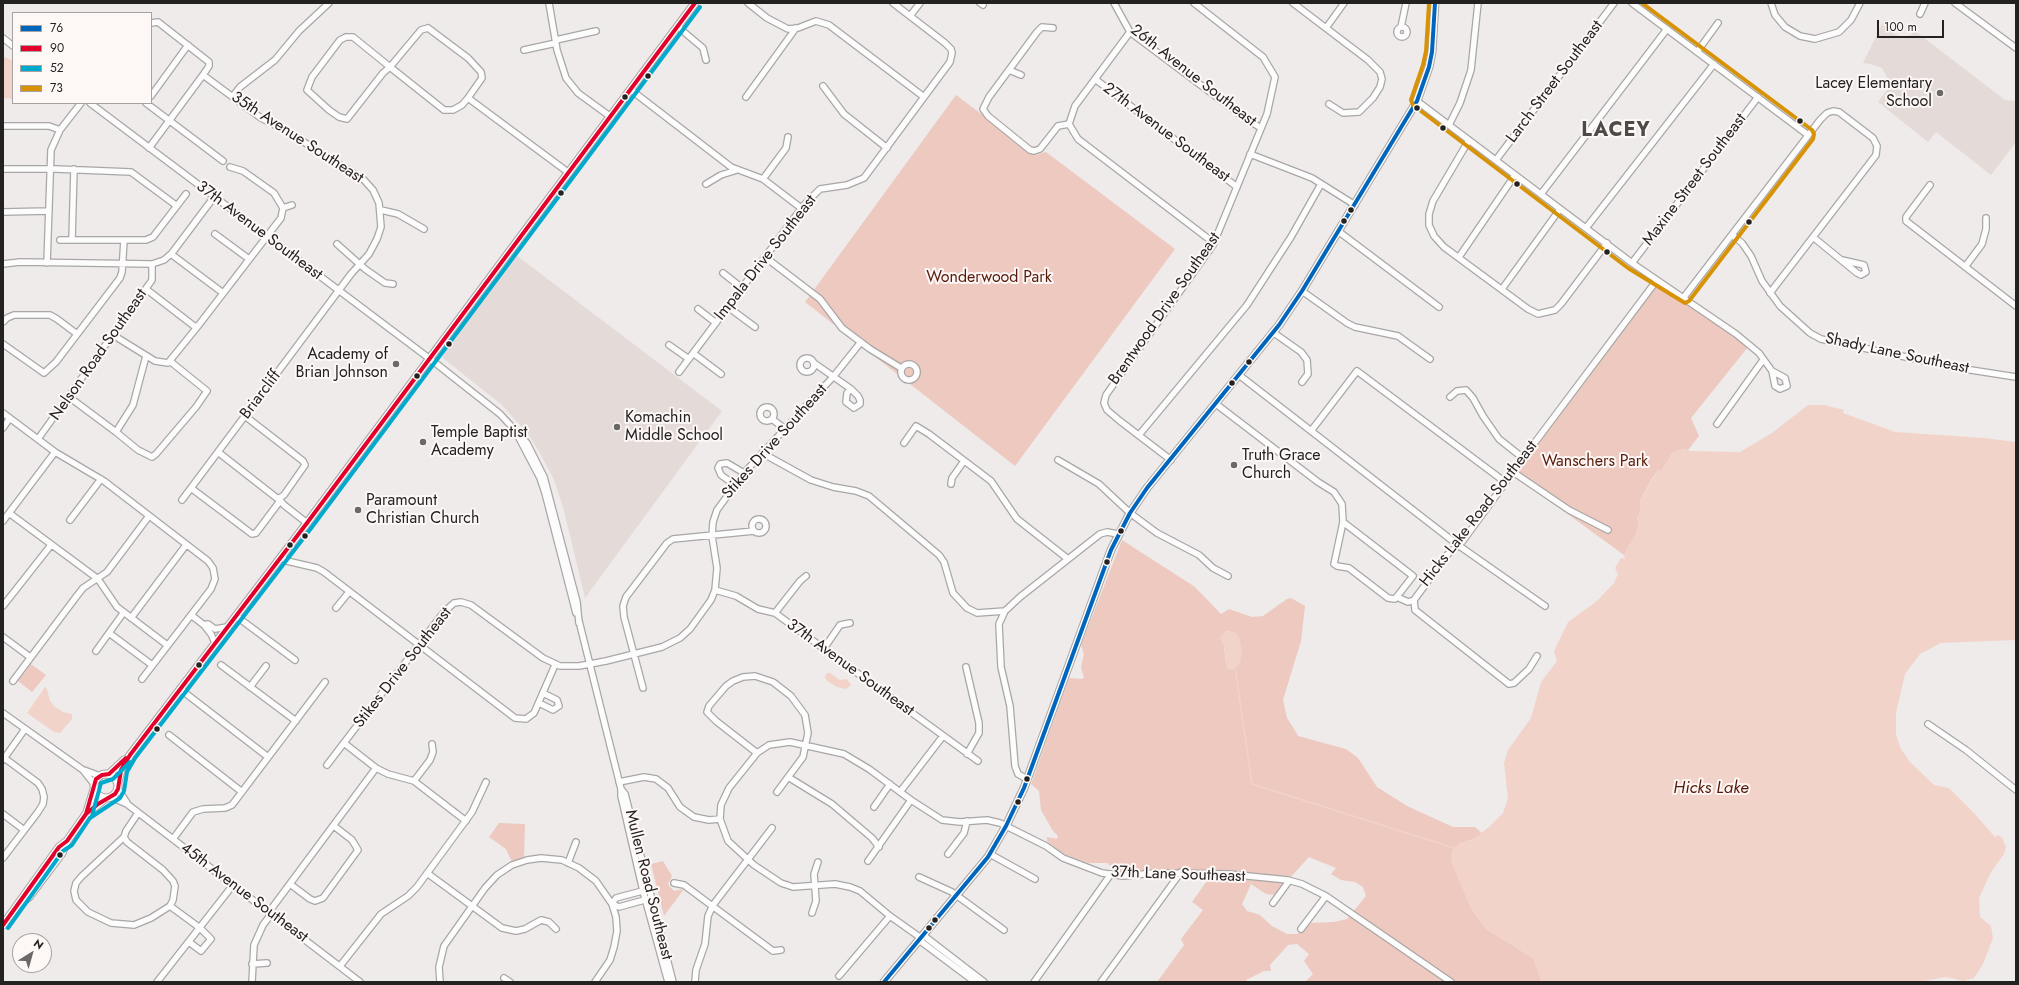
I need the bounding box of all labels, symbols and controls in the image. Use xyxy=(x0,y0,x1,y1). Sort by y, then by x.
legend xyxy=(12,12,152,104)
scale bar xyxy=(1879,12,1946,38)
street label: Larch Street Southeast xyxy=(1503,17,1607,147)
text: 100 m xyxy=(1884,18,1917,36)
text: 76 xyxy=(50,19,63,37)
street label: 26th Avenue Southeast xyxy=(1126,21,1260,131)
text: 90 xyxy=(50,39,64,57)
text: 52 xyxy=(50,59,64,77)
unlabelled marker xyxy=(643,71,653,81)
place label: Lacey Elementary School xyxy=(1815,74,1932,112)
text: 73 xyxy=(50,79,63,97)
street label: 27th Avenue Southeast xyxy=(1099,79,1233,187)
street label: 35th Avenue Southeast xyxy=(227,88,367,188)
marker: Lacey Elementary School xyxy=(1935,88,1945,98)
unlabelled marker xyxy=(620,92,630,102)
unlabelled marker xyxy=(1412,103,1422,113)
street label: Maxine Street Southeast xyxy=(1639,110,1751,250)
unlabelled marker xyxy=(1795,116,1805,126)
district label: LACEY xyxy=(1581,119,1651,143)
unlabelled marker xyxy=(1438,123,1448,133)
street label: 37th Avenue Southeast xyxy=(192,177,326,285)
unlabelled marker xyxy=(1512,179,1522,189)
unlabelled marker xyxy=(556,188,566,198)
street label: Impala Drive Southeast xyxy=(711,191,821,325)
unlabelled marker xyxy=(1346,205,1356,215)
unlabelled marker xyxy=(1339,216,1349,226)
unlabelled marker xyxy=(1744,217,1754,227)
street label: Brentwood Drive Southeast xyxy=(1105,229,1225,389)
unlabelled marker xyxy=(1602,247,1612,257)
park label: Wonderwood Park xyxy=(926,268,1052,288)
street label: Nelson Road Southeast xyxy=(46,285,152,425)
street label: Shady Lane Southeast xyxy=(1823,329,1971,379)
unlabelled marker xyxy=(444,339,454,349)
place label: Academy of Brian Johnson xyxy=(296,345,388,383)
unlabelled marker xyxy=(1244,357,1254,367)
marker: Academy of Brian Johnson xyxy=(391,359,401,369)
street label: Briarcliff xyxy=(236,367,286,423)
unlabelled marker xyxy=(412,371,422,381)
unlabelled marker xyxy=(1227,378,1237,388)
street label: Stikes Drive Southeast xyxy=(718,381,832,503)
place label: Komachin Middle School xyxy=(625,408,723,446)
marker: Komachin Middle School xyxy=(612,422,622,432)
place label: Temple Baptist Academy xyxy=(431,423,527,461)
marker: Temple Baptist Academy xyxy=(418,437,428,447)
street label: Hicks Lake Road Southeast xyxy=(1416,437,1542,591)
place label: Truth Grace Church xyxy=(1242,446,1321,484)
park label: Wanschers Park xyxy=(1542,452,1648,472)
marker: Truth Grace Church xyxy=(1229,460,1239,470)
place label: Paramount Christian Church xyxy=(366,491,479,529)
marker: Paramount Christian Church xyxy=(353,505,363,515)
unlabelled marker xyxy=(1116,526,1126,536)
unlabelled marker xyxy=(300,531,310,541)
unlabelled marker xyxy=(285,540,295,550)
unlabelled marker xyxy=(1102,557,1112,567)
street label: Stikes Drive Southeast xyxy=(350,604,456,732)
street label: 37th Avenue Southeast xyxy=(782,615,918,721)
unlabelled marker xyxy=(194,660,204,670)
unlabelled marker xyxy=(152,724,162,734)
unlabelled marker xyxy=(1022,774,1032,784)
water label: Hicks Lake xyxy=(1673,779,1749,799)
unlabelled marker xyxy=(1013,797,1023,807)
street label: Mullen Road Southeast xyxy=(620,808,676,962)
street label: 45th Avenue Southeast xyxy=(177,839,311,947)
unlabelled marker xyxy=(55,850,65,860)
street label: 37th Lane Southeast xyxy=(1110,863,1246,887)
unlabelled marker xyxy=(930,915,940,925)
unlabelled marker xyxy=(924,923,934,933)
north arrow xyxy=(12,933,52,973)
text: N xyxy=(30,935,47,953)

